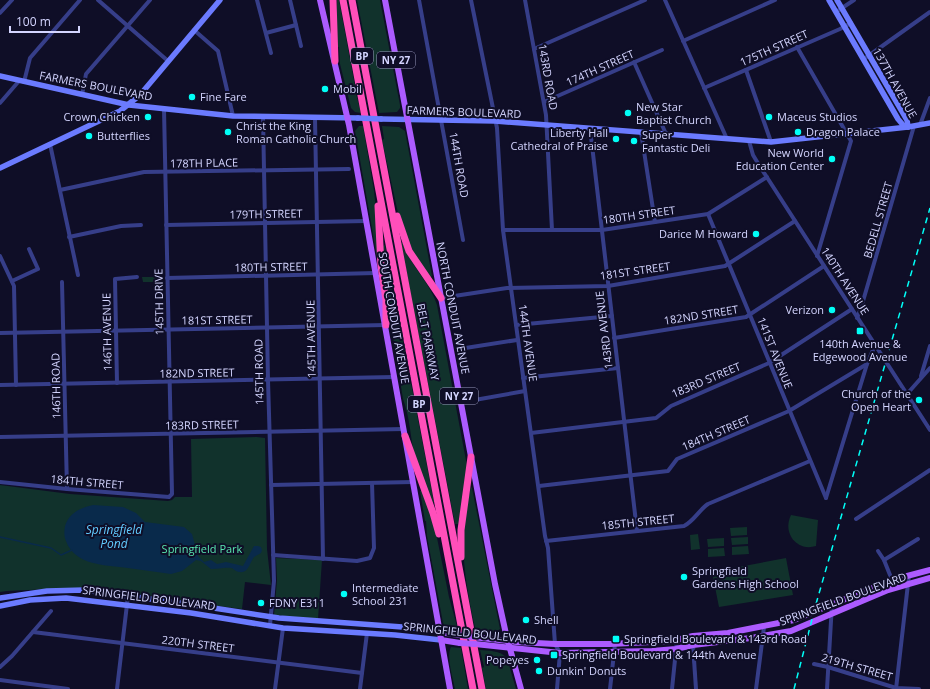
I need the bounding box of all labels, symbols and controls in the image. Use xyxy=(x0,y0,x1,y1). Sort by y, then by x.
scale bar xyxy=(10,8,79,34)
text: 100 m xyxy=(16,13,51,30)
street label: 175TH STREET xyxy=(737,26,810,69)
street label: 143RD ROAD xyxy=(535,43,562,111)
street label: 137TH AVENUE xyxy=(870,45,921,120)
street label: 174TH STREET xyxy=(563,46,636,89)
road number: BP xyxy=(351,48,373,64)
road number: NY 27 xyxy=(377,52,415,68)
street label: FARMERS BOULEVARD xyxy=(38,67,154,104)
place label: Mobil xyxy=(333,81,362,96)
marker: Mobil xyxy=(320,84,330,94)
place label: Fine Fare xyxy=(200,89,247,104)
marker: Fine Fare xyxy=(187,92,197,102)
place label: New Star Baptist Church xyxy=(636,99,712,127)
street label: FARMERS BOULEVARD xyxy=(406,102,522,121)
marker: New Star Baptist Church xyxy=(623,108,633,118)
place label: Crown Chicken xyxy=(63,109,140,124)
place label: Maceus Studios xyxy=(777,109,857,124)
marker: Crown Chicken xyxy=(143,112,153,122)
marker: Maceus Studios xyxy=(764,112,774,122)
place label: Christ the King Roman Catholic Church xyxy=(236,118,356,146)
place label: Dragon Palace xyxy=(806,124,880,139)
place label: Liberty Hall Cathedral of Praise xyxy=(511,125,608,153)
marker: Christ the King Roman Catholic Church xyxy=(223,127,233,137)
place label: Super Fantastic Deli xyxy=(642,127,710,155)
marker: Dragon Palace xyxy=(793,127,803,137)
place label: Butterflies xyxy=(97,128,150,143)
marker: Butterflies xyxy=(84,131,94,141)
street label: 144TH ROAD xyxy=(446,131,473,199)
marker: Liberty Hall Cathedral of Praise xyxy=(611,134,621,144)
marker: Super Fantastic Deli xyxy=(629,136,639,146)
place label: New World Education Center xyxy=(736,145,824,173)
street label: 178TH PLACE xyxy=(170,154,238,171)
marker: New World Education Center xyxy=(827,154,837,164)
street label: BEDELL STREET xyxy=(859,180,896,260)
street label: 180TH STREET xyxy=(602,202,676,227)
street label: 179TH STREET xyxy=(229,205,303,222)
place label: Darice M Howard xyxy=(659,226,748,241)
marker: Darice M Howard xyxy=(751,229,761,239)
street label: NORTH CONDUIT AVENUE xyxy=(433,240,474,375)
street label: 140TH AVENUE xyxy=(818,244,873,317)
street label: SOUTH CONDUIT AVENUE xyxy=(376,251,413,385)
street label: 180TH STREET xyxy=(234,258,308,275)
street label: 181ST STREET xyxy=(599,258,671,283)
street label: 145TH DRIVE xyxy=(150,269,167,335)
street label: 143RD AVENUE xyxy=(591,290,616,370)
street label: 146TH AVENUE xyxy=(98,293,115,371)
street label: 145TH AVENUE xyxy=(302,300,319,378)
street label: 182ND STREET xyxy=(663,301,739,328)
street label: BELT PARKWAY xyxy=(414,302,443,383)
place label: Verizon xyxy=(785,302,824,317)
street label: 144TH AVENUE xyxy=(516,303,541,383)
marker: Verizon xyxy=(827,305,837,315)
street label: 181ST STREET xyxy=(181,311,253,328)
street label: 141ST AVENUE xyxy=(754,315,797,391)
marker: 140th Avenue & Edgewood Avenue xyxy=(855,326,865,336)
place label: 140th Avenue & Edgewood Avenue xyxy=(813,336,907,364)
street label: 145TH ROAD xyxy=(250,339,267,405)
street label: 146TH ROAD xyxy=(47,353,64,419)
street label: 183RD STREET xyxy=(669,358,743,401)
street label: 182ND STREET xyxy=(159,364,235,381)
place label: Church of the Open Heart xyxy=(841,386,911,414)
road number: NY 27 xyxy=(440,388,478,404)
marker: Church of the Open Heart xyxy=(914,395,924,405)
road number: BP xyxy=(408,396,430,412)
street label: 184TH STREET xyxy=(679,411,752,454)
street label: 183RD STREET xyxy=(165,416,239,433)
street label: 184TH STREET xyxy=(50,471,124,492)
street label: 185TH STREET xyxy=(601,510,675,533)
water label: Springfield Pond xyxy=(86,521,143,552)
park label: Springfield Park xyxy=(162,541,243,556)
place label: Springfield Gardens High School xyxy=(692,563,799,591)
street label: SPRINGFIELD BOULEVARD xyxy=(777,569,908,629)
marker: Springfield Gardens High School xyxy=(679,572,689,582)
place label: Intermediate School 231 xyxy=(352,580,419,608)
street label: SPRINGFIELD BOULEVARD xyxy=(82,582,217,613)
marker: Intermediate School 231 xyxy=(339,589,349,599)
place label: FDNY E311 xyxy=(269,595,325,610)
marker: FDNY E311 xyxy=(256,598,266,608)
place label: Shell xyxy=(534,612,559,627)
marker: Shell xyxy=(521,615,531,625)
street label: SPRINGFIELD BOULEVARD xyxy=(403,618,538,647)
place label: Springfield Boulevard & 143rd Road xyxy=(624,631,807,646)
street label: 220TH STREET xyxy=(161,632,235,655)
marker: Springfield Boulevard & 143rd Road xyxy=(611,634,621,644)
place label: Springfield Boulevard & 144th Avenue xyxy=(562,647,756,662)
street label: 219TH STREET xyxy=(820,649,894,684)
marker: Springfield Boulevard & 144th Avenue xyxy=(549,650,559,660)
place label: Popeyes xyxy=(486,652,529,667)
marker: Popeyes xyxy=(532,655,542,665)
place label: Dunkin' Donuts xyxy=(547,663,626,678)
marker: Dunkin' Donuts xyxy=(534,666,544,676)

